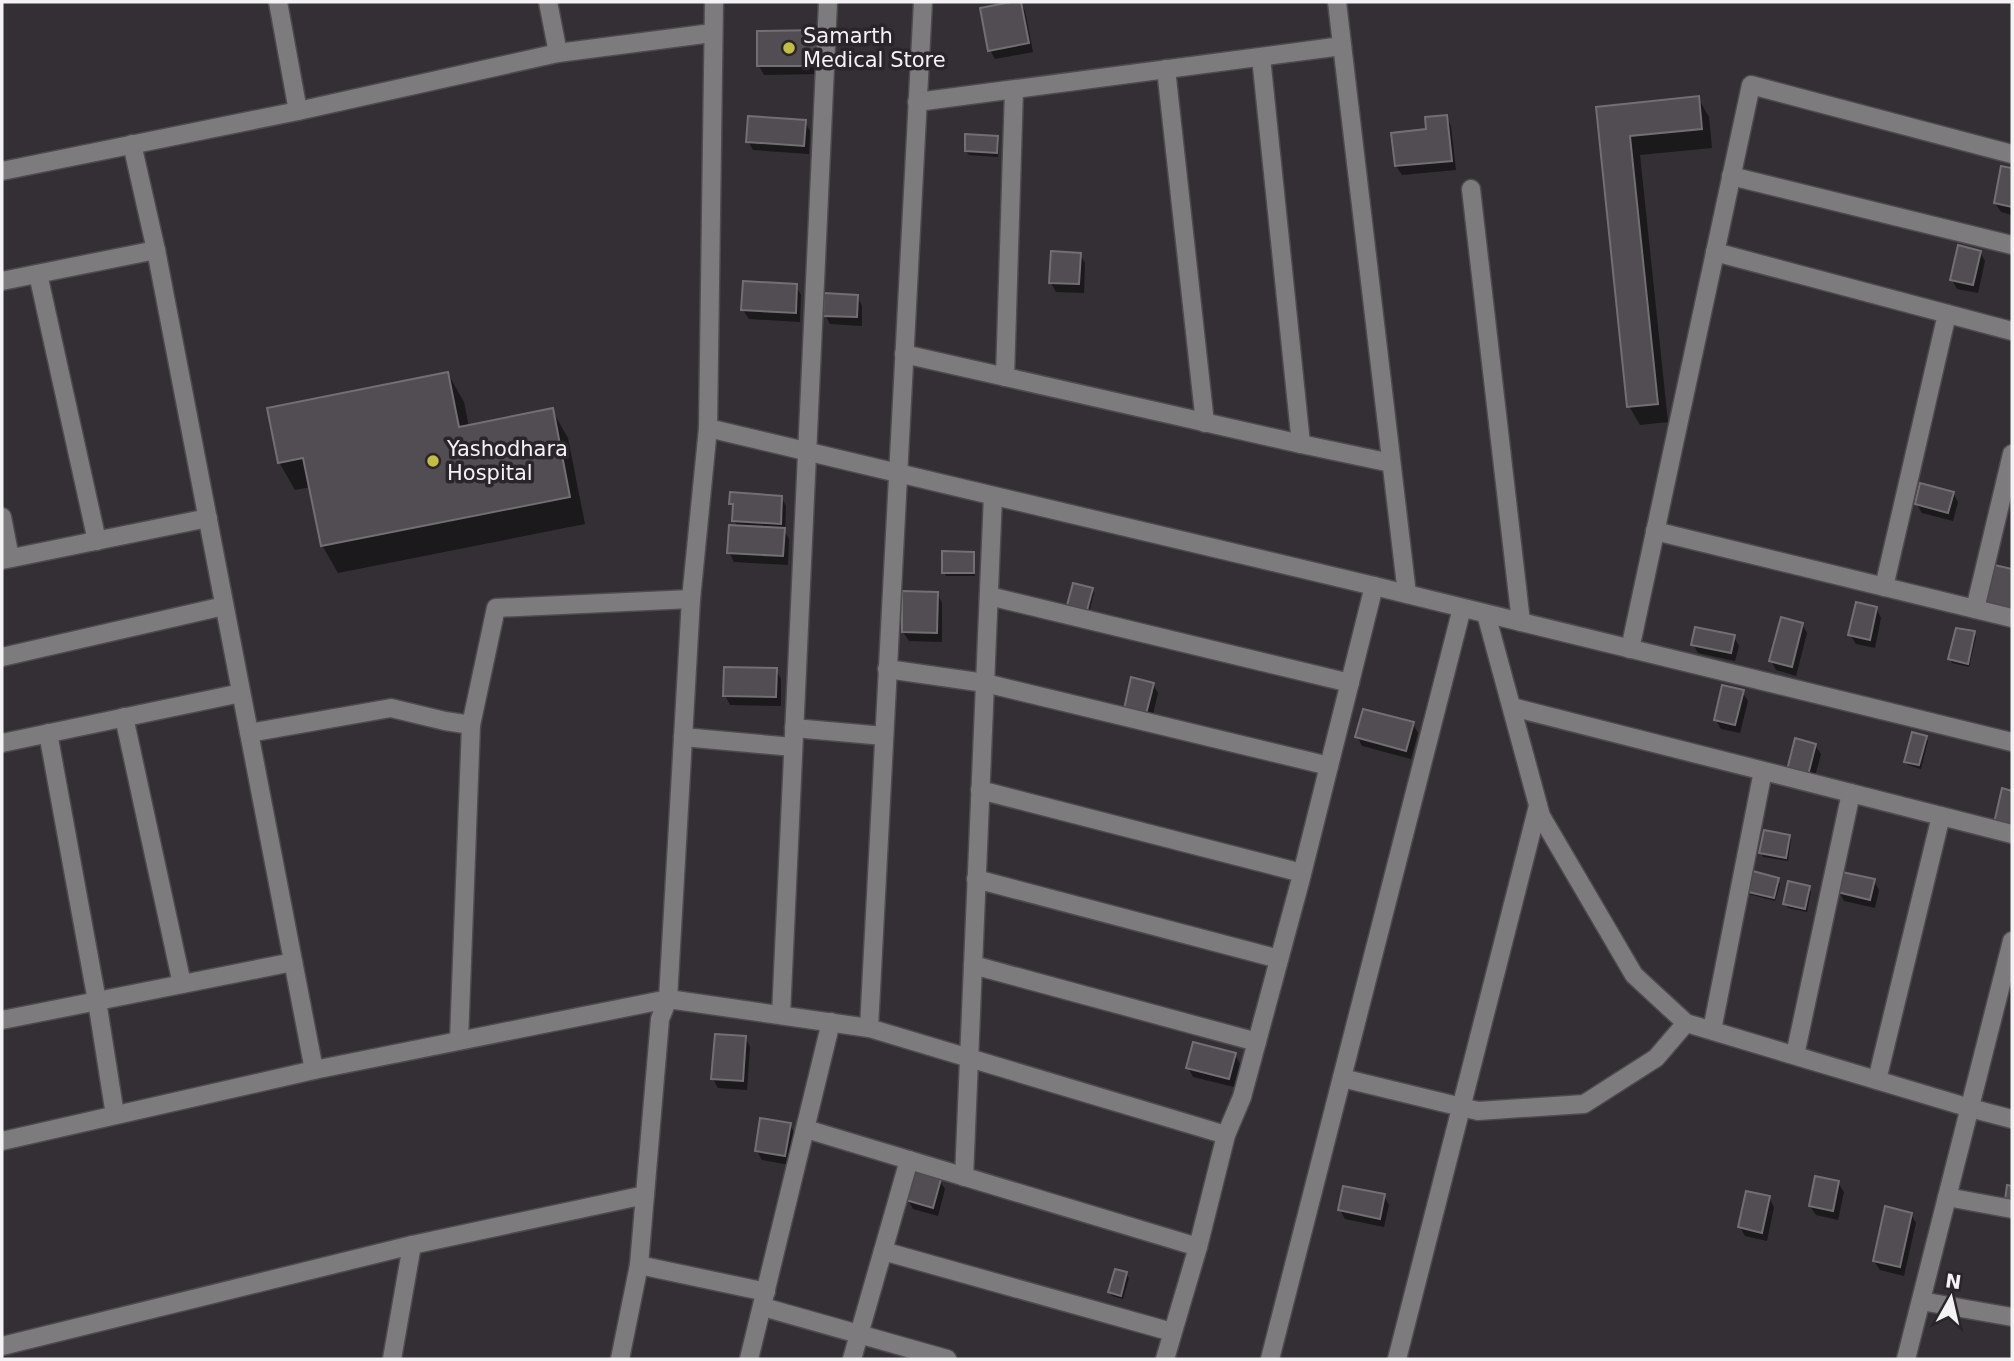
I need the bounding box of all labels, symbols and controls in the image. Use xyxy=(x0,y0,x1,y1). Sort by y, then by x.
place label: Samarth Medical Store xyxy=(803,24,946,72)
marker: Samarth Medical Store xyxy=(781,40,797,56)
place label: Yashodhara Hospital xyxy=(446,437,568,485)
marker: Yashodhara Hospital xyxy=(425,453,441,469)
north arrow xyxy=(1916,1263,1986,1333)
text: N xyxy=(1944,1269,1963,1293)

